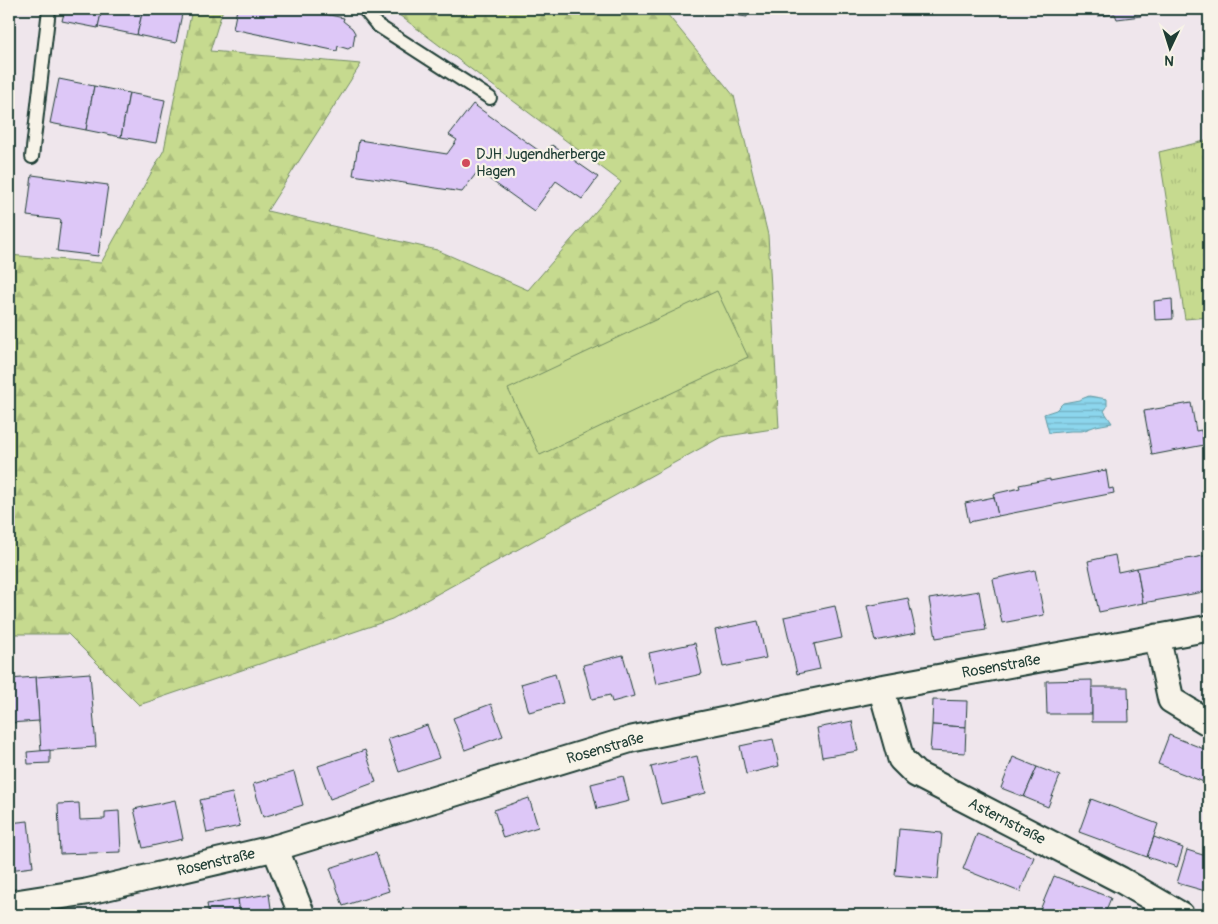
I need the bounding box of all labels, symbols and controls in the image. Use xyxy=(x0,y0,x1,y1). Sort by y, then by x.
north arrow xyxy=(1146,22,1196,72)
text: N xyxy=(1164,52,1174,69)
place label: DJH Jugendherberge Hagen xyxy=(476,145,606,181)
marker: DJH Jugendherberge Hagen xyxy=(460,157,472,169)
street label: Rosenstraße xyxy=(960,650,1042,683)
street label: Rosenstraße xyxy=(564,728,646,769)
street label: Asternstraße xyxy=(965,794,1049,849)
street label: Rosenstraße xyxy=(175,844,258,881)

